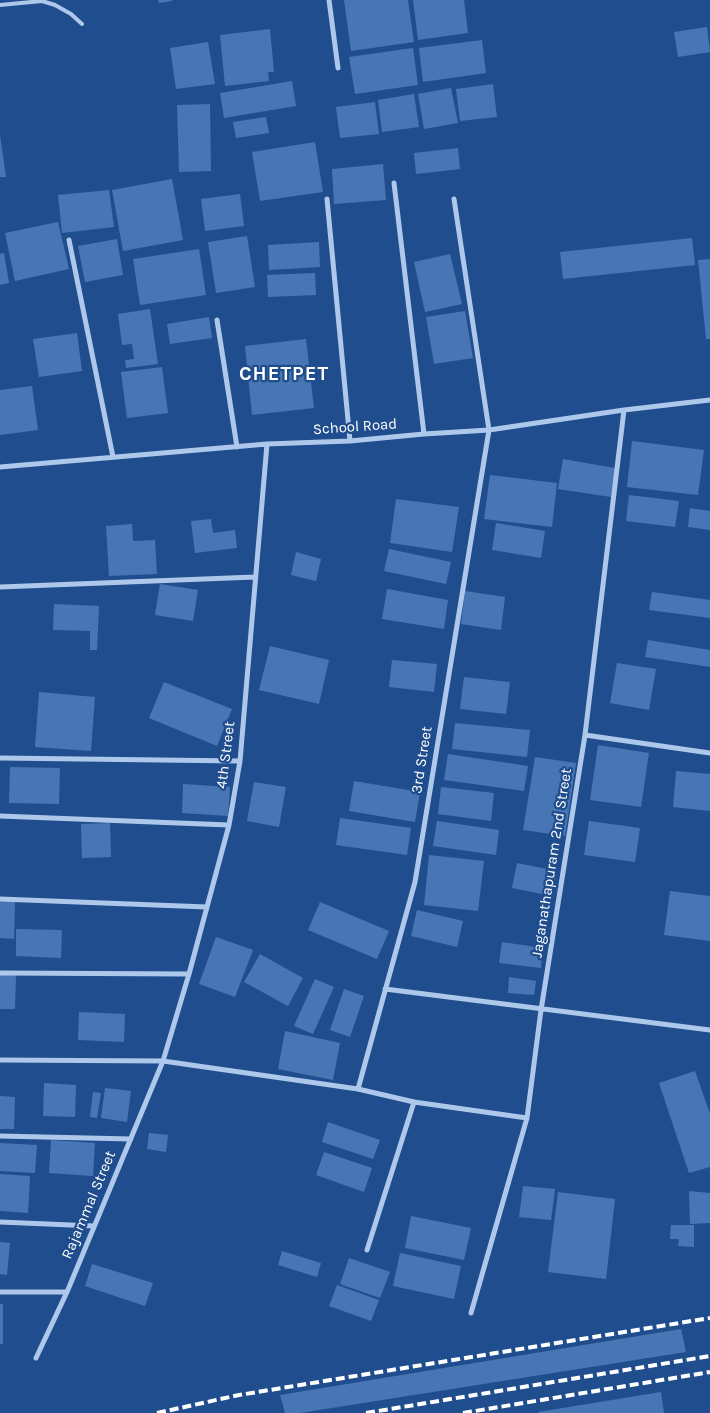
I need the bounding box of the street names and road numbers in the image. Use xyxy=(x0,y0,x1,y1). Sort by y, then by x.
street label: School Road xyxy=(312,415,398,439)
street label: 4th Street xyxy=(213,720,239,790)
street label: 3rd Street xyxy=(408,725,436,795)
street label: Jaganathapuram 2nd Street xyxy=(528,767,576,959)
street label: Rajammal Street xyxy=(58,1148,120,1262)

